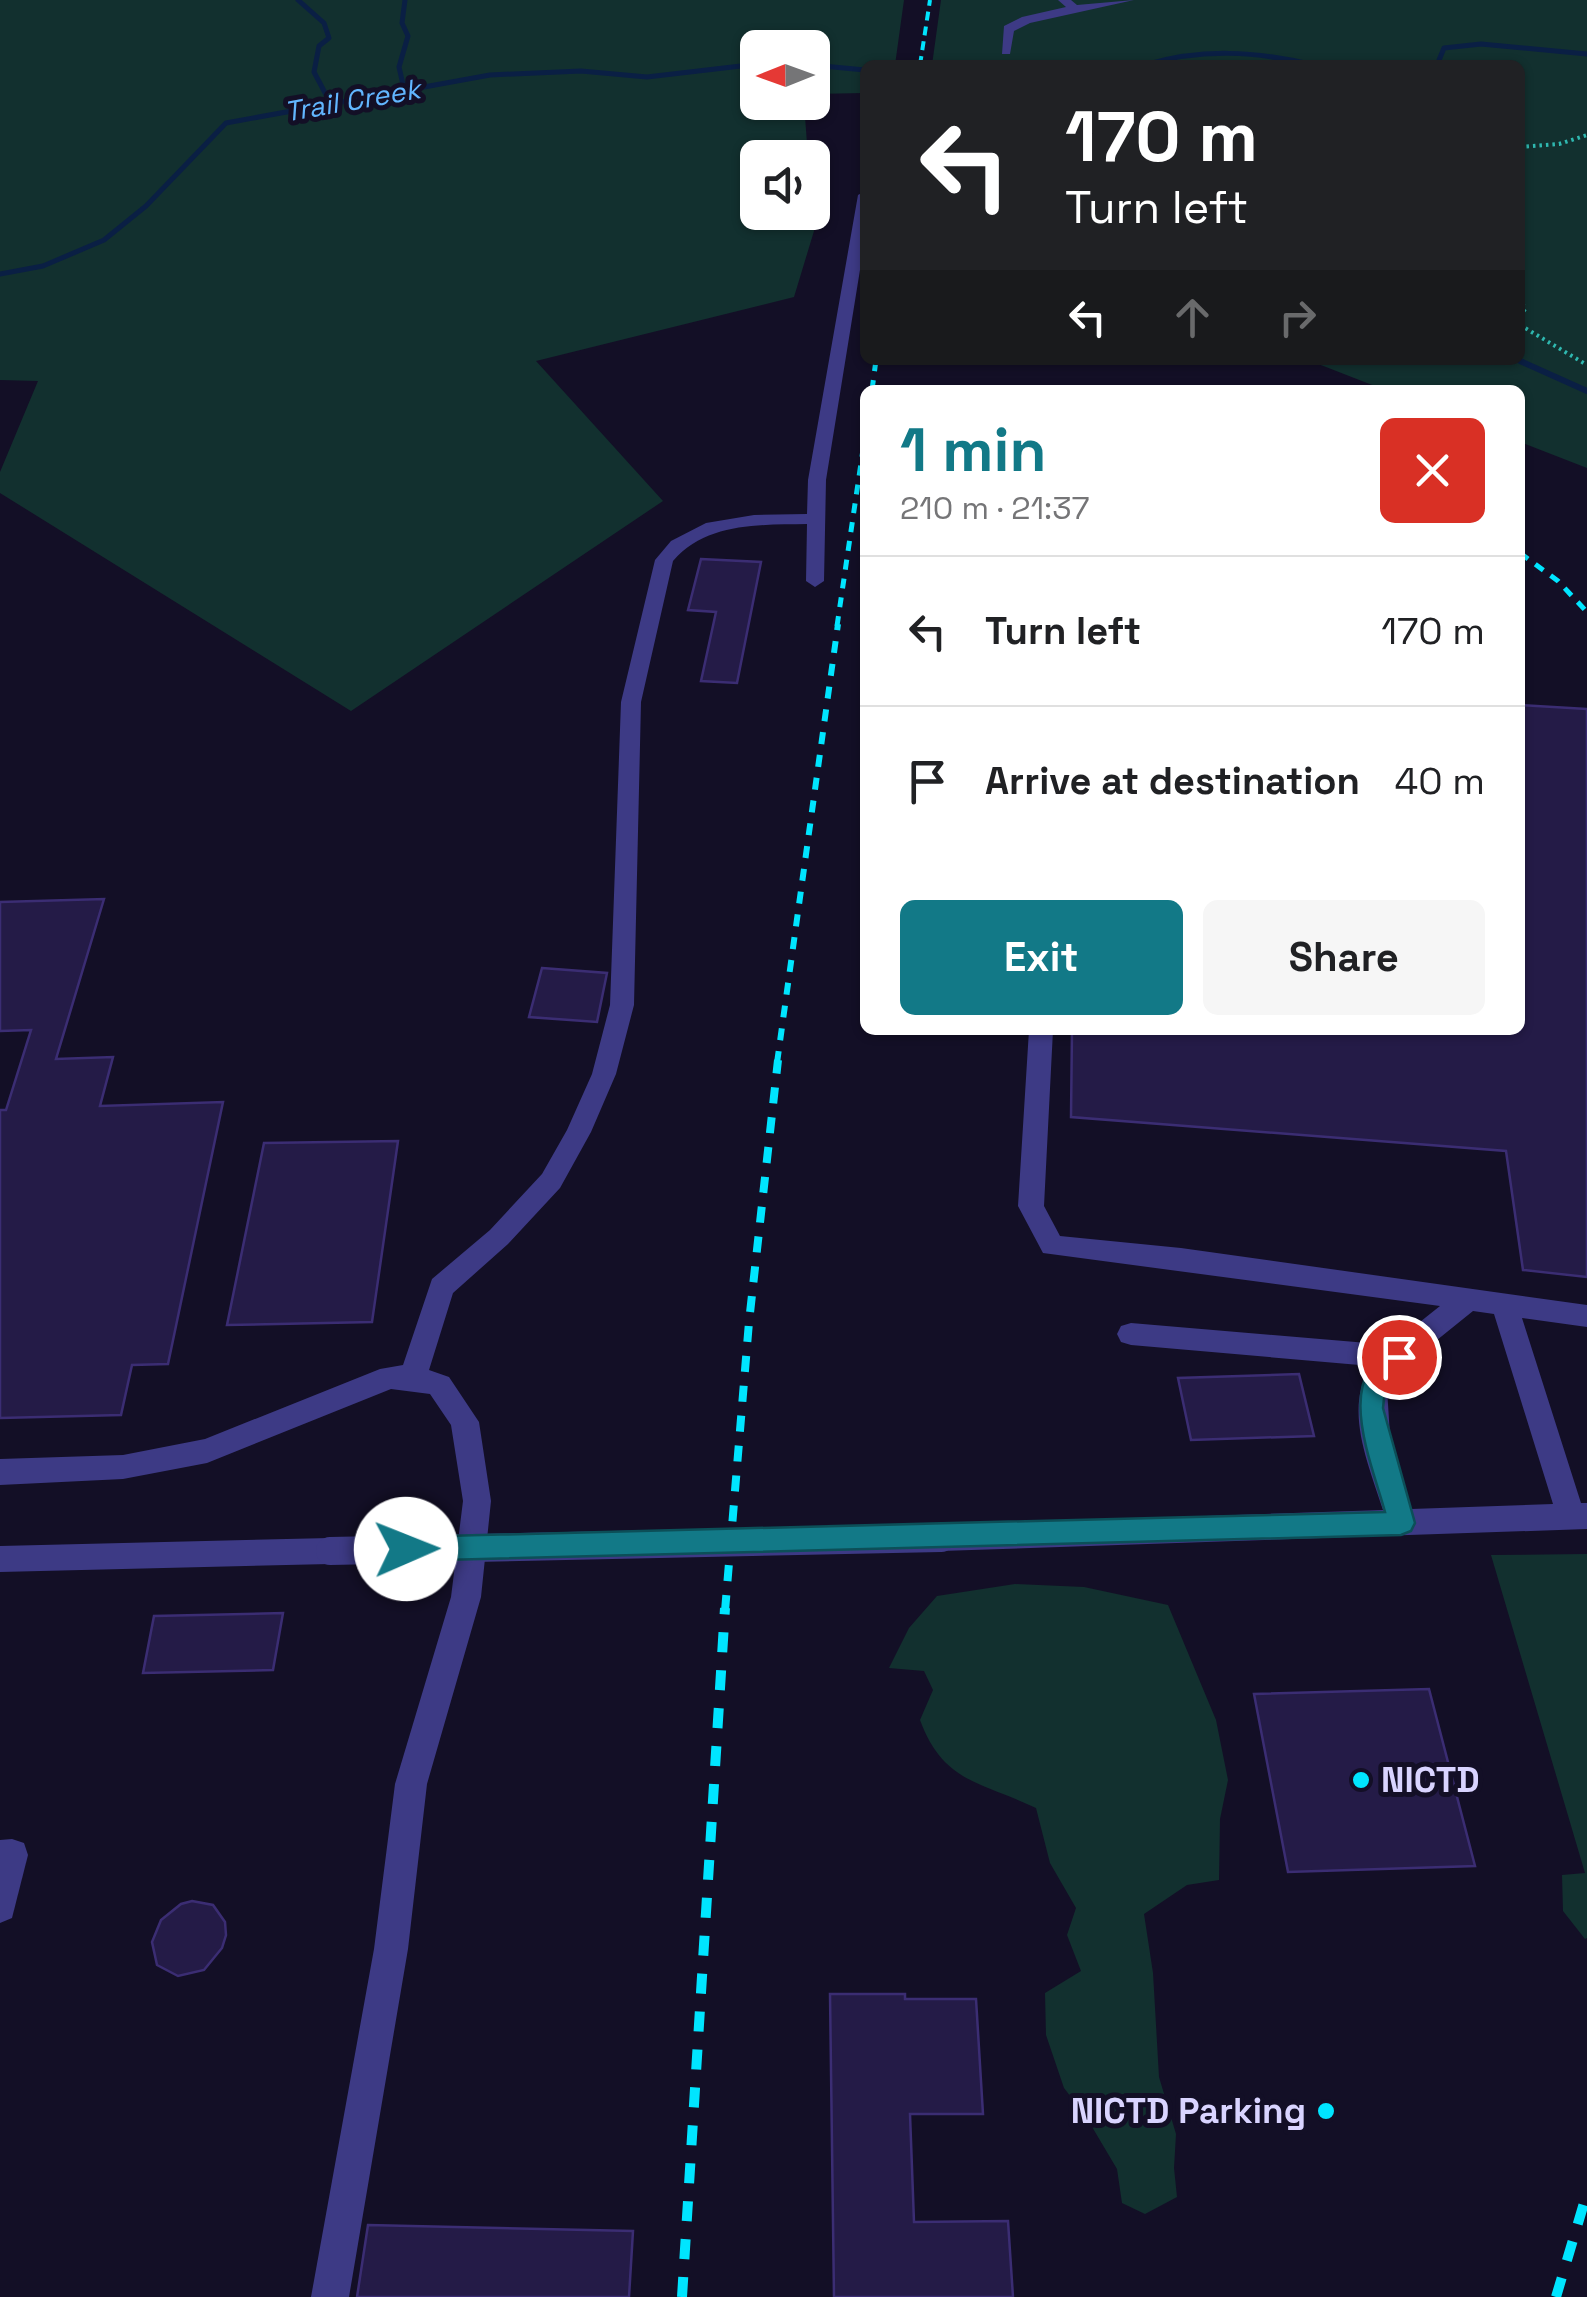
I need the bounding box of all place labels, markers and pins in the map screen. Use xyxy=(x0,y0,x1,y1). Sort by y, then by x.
pin xyxy=(1357,1315,1442,1400)
place label: NICTD xyxy=(1381,1758,1480,1802)
marker: NICTD xyxy=(1350,1769,1372,1791)
place label: NICTD Parking xyxy=(1071,2089,1306,2133)
marker: NICTD Parking xyxy=(1315,2100,1337,2122)

